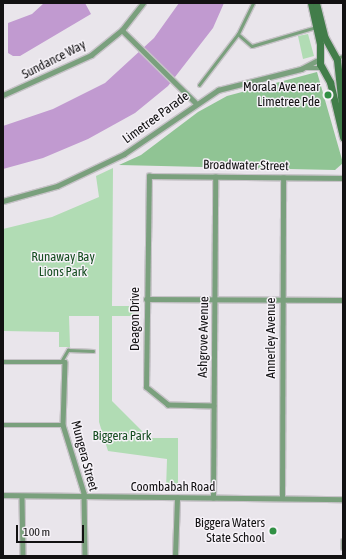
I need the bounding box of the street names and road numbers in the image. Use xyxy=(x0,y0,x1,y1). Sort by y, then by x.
street label: Sundance Way xyxy=(20,37,88,83)
street label: Limetree Parade xyxy=(120,89,192,147)
street label: Broadwater Street xyxy=(203,157,289,175)
street label: Deagon Drive xyxy=(127,287,143,351)
street label: Ashgrove Avenue xyxy=(195,296,213,378)
street label: Annerley Avenue xyxy=(263,298,279,378)
street label: Mungera Street xyxy=(67,419,101,493)
street label: Coombabah Road xyxy=(131,479,215,495)

